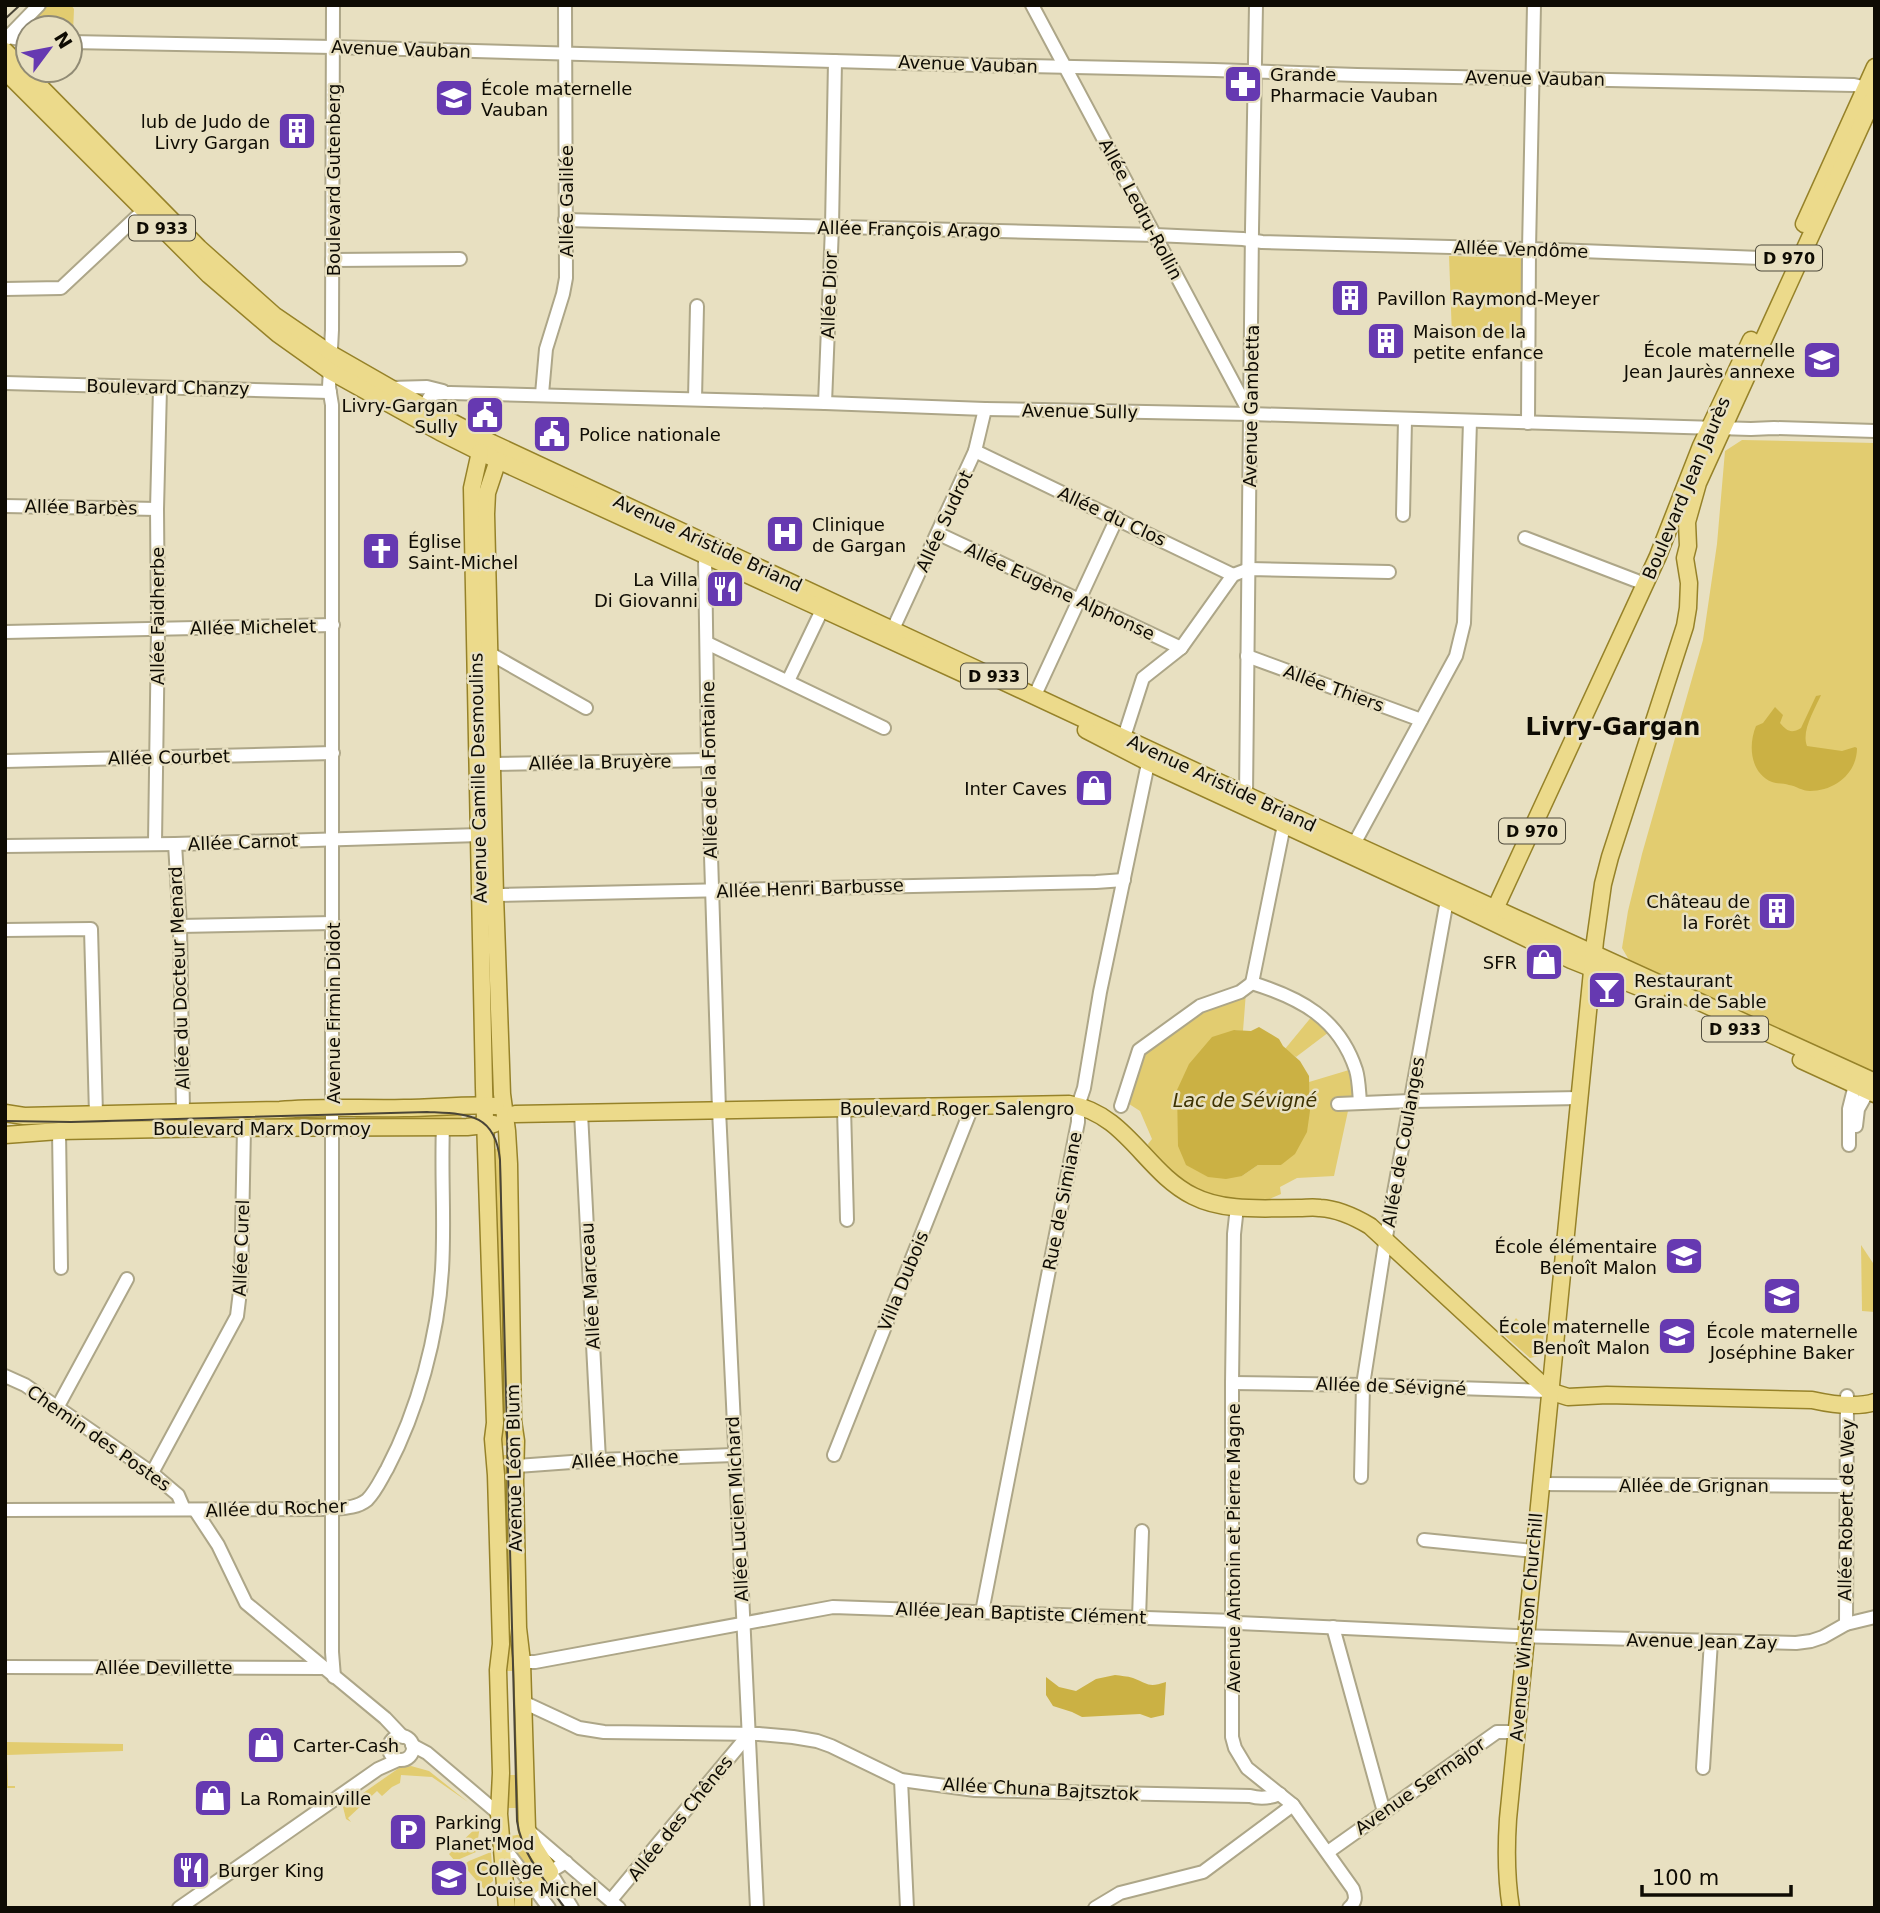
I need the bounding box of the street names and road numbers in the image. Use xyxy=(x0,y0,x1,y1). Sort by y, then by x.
street label: Avenue Vauban xyxy=(331,36,471,62)
street label: Avenue Vauban xyxy=(898,51,1038,77)
street label: Avenue Vauban xyxy=(1465,66,1605,90)
street label: Boulevard Gutenberg xyxy=(323,84,344,276)
street label: Allée Ledru-Rollin xyxy=(1095,135,1187,283)
street label: Allée Galilée xyxy=(556,145,577,257)
road number: D 933 xyxy=(129,216,195,240)
street label: Allée François Arago xyxy=(817,217,1001,241)
street label: Allée Vendôme xyxy=(1453,236,1589,262)
road number: D 970 xyxy=(1756,246,1822,270)
street label: Allée Dior xyxy=(817,250,841,339)
street label: Avenue Gambetta xyxy=(1239,324,1263,488)
street label: Boulevard Chanzy xyxy=(86,375,250,399)
street label: Boulevard Jean Jaurès xyxy=(1638,393,1734,583)
street label: Avenue Sully xyxy=(1022,399,1139,423)
street label: Allée Sudrot xyxy=(911,467,977,575)
street label: Allée du Clos xyxy=(1055,482,1169,550)
street label: Avenue Aristide Briand xyxy=(610,490,806,596)
street label: Allée Barbès xyxy=(24,496,138,518)
street label: Allée Eugène Alphonse xyxy=(962,538,1158,644)
street label: Allée Faidherbe xyxy=(147,547,168,685)
street label: Allée Michelet xyxy=(190,615,316,639)
street label: Avenue Camille Desmoulins xyxy=(465,653,491,903)
street label: Allée Thiers xyxy=(1281,660,1387,716)
road number: D 933 xyxy=(961,664,1027,688)
street label: Allée de la Fontaine xyxy=(697,681,721,859)
street label: Avenue Aristide Briand xyxy=(1124,730,1320,836)
street label: Allée Courbet xyxy=(108,745,230,769)
street label: Allée la Bruyère xyxy=(528,750,672,774)
road number: D 970 xyxy=(1499,818,1565,844)
street label: Allée Carnot xyxy=(187,830,299,854)
street label: Allée du Docteur Menard xyxy=(165,866,193,1090)
street label: Allée Henri Barbusse xyxy=(716,874,904,902)
street label: Avenue Firmin Didot xyxy=(323,922,344,1104)
road number: D 933 xyxy=(1702,1016,1768,1042)
street label: Allée de Coulanges xyxy=(1378,1055,1428,1229)
street label: Boulevard Roger Salengro xyxy=(840,1098,1074,1119)
street label: Boulevard Marx Dormoy xyxy=(153,1118,371,1139)
street label: Rue de Simiane xyxy=(1038,1130,1086,1272)
street label: Allée Curel xyxy=(229,1199,253,1297)
street label: Allée Marceau xyxy=(576,1222,604,1350)
street label: Villa Dubois xyxy=(873,1228,933,1334)
street label: Allée de Sévigné xyxy=(1315,1373,1467,1399)
street label: Chemin des Postes xyxy=(23,1381,175,1495)
street label: Avenue Léon Blum xyxy=(502,1384,526,1552)
street label: Avenue Antonin et Pierre Magne xyxy=(1223,1403,1244,1693)
street label: Allée Lucien Michard xyxy=(722,1416,752,1602)
street label: Allée Robert de Wey xyxy=(1834,1418,1858,1601)
street label: Allée Hoche xyxy=(571,1446,679,1472)
street label: Allée de Grignan xyxy=(1619,1475,1769,1496)
street label: Allée du Rocher xyxy=(205,1495,348,1521)
street label: Avenue Winston Churchill xyxy=(1506,1512,1546,1742)
street label: Allée Jean Baptiste Clément xyxy=(895,1598,1147,1628)
street label: Avenue Jean Zay xyxy=(1626,1629,1778,1653)
street label: Allée Devillette xyxy=(95,1657,233,1678)
street label: Avenue Sermajor xyxy=(1351,1733,1490,1839)
street label: Allée des Chênes xyxy=(623,1751,737,1885)
street label: Allée Chuna Bajtsztok xyxy=(942,1773,1140,1805)

